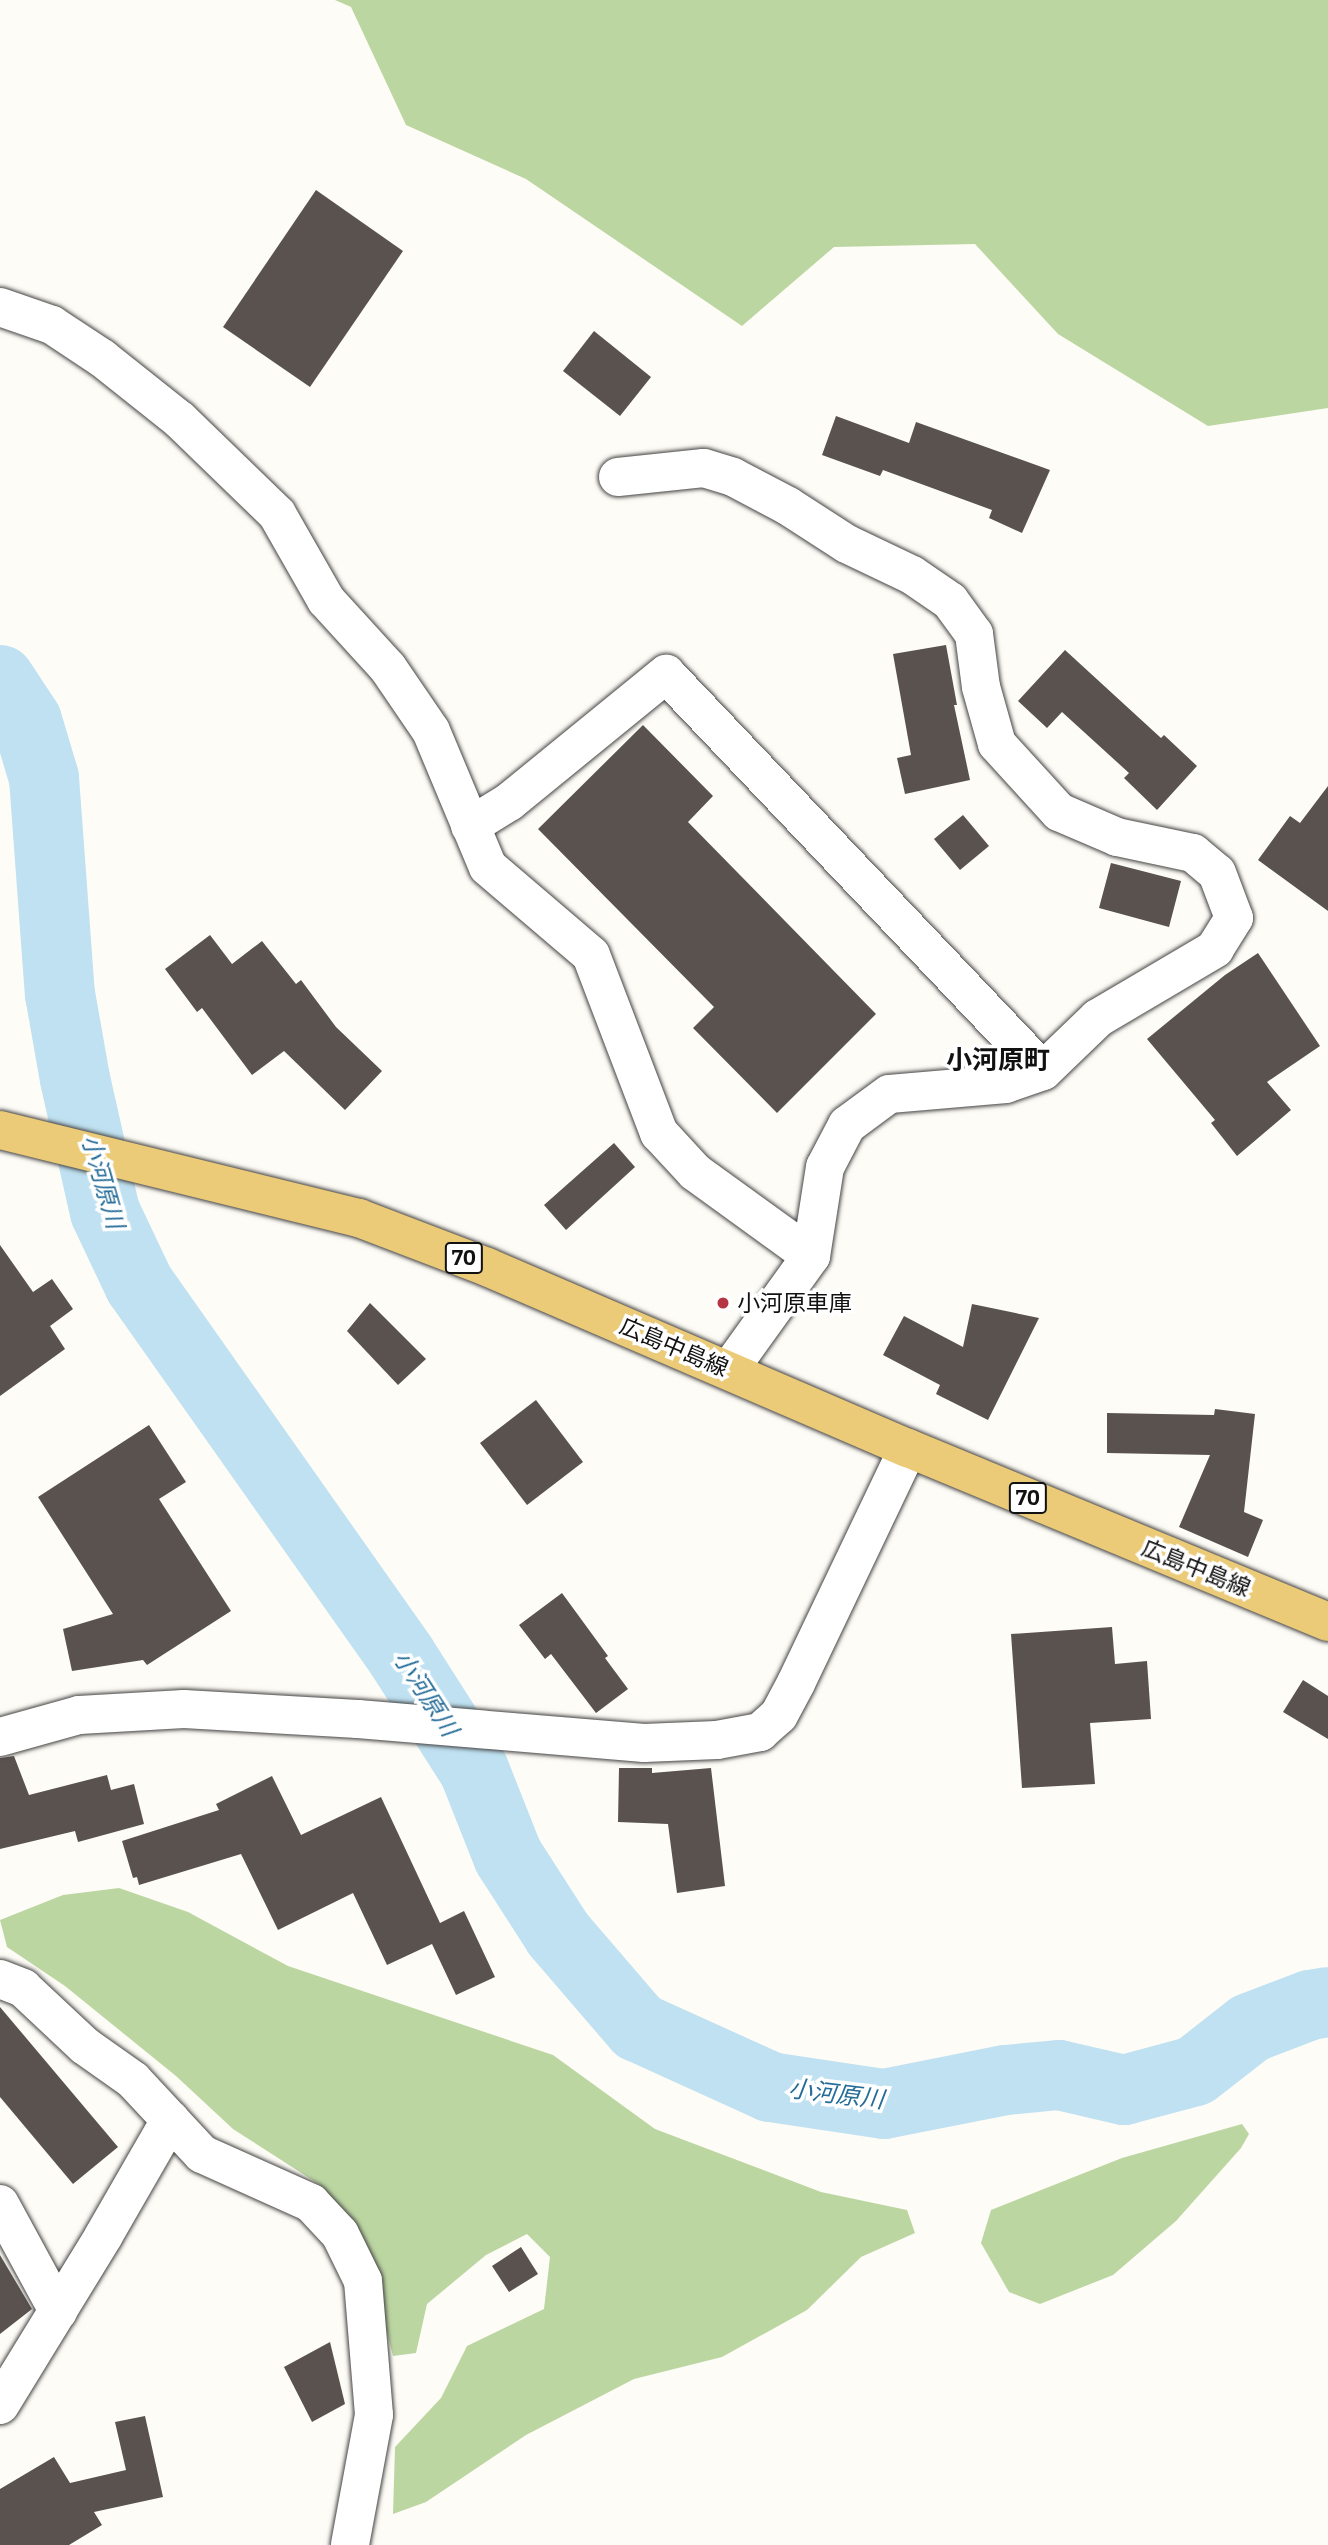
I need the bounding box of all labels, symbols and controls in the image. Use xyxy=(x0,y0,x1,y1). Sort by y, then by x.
district label: 小河原町 xyxy=(946,1045,1050,1077)
water label: 小河原川 xyxy=(75,1132,129,1232)
road number: 70 xyxy=(445,1240,483,1276)
place label: 小河原車庫 xyxy=(737,1289,852,1317)
marker: 小河原車庫 xyxy=(715,1295,731,1311)
street label: 広島中島線 xyxy=(616,1312,732,1382)
road number: 70 xyxy=(1009,1480,1047,1516)
street label: 広島中島線 xyxy=(1138,1534,1254,1602)
water label: 小河原川 xyxy=(387,1646,463,1742)
water label: 小河原川 xyxy=(787,2075,885,2115)

